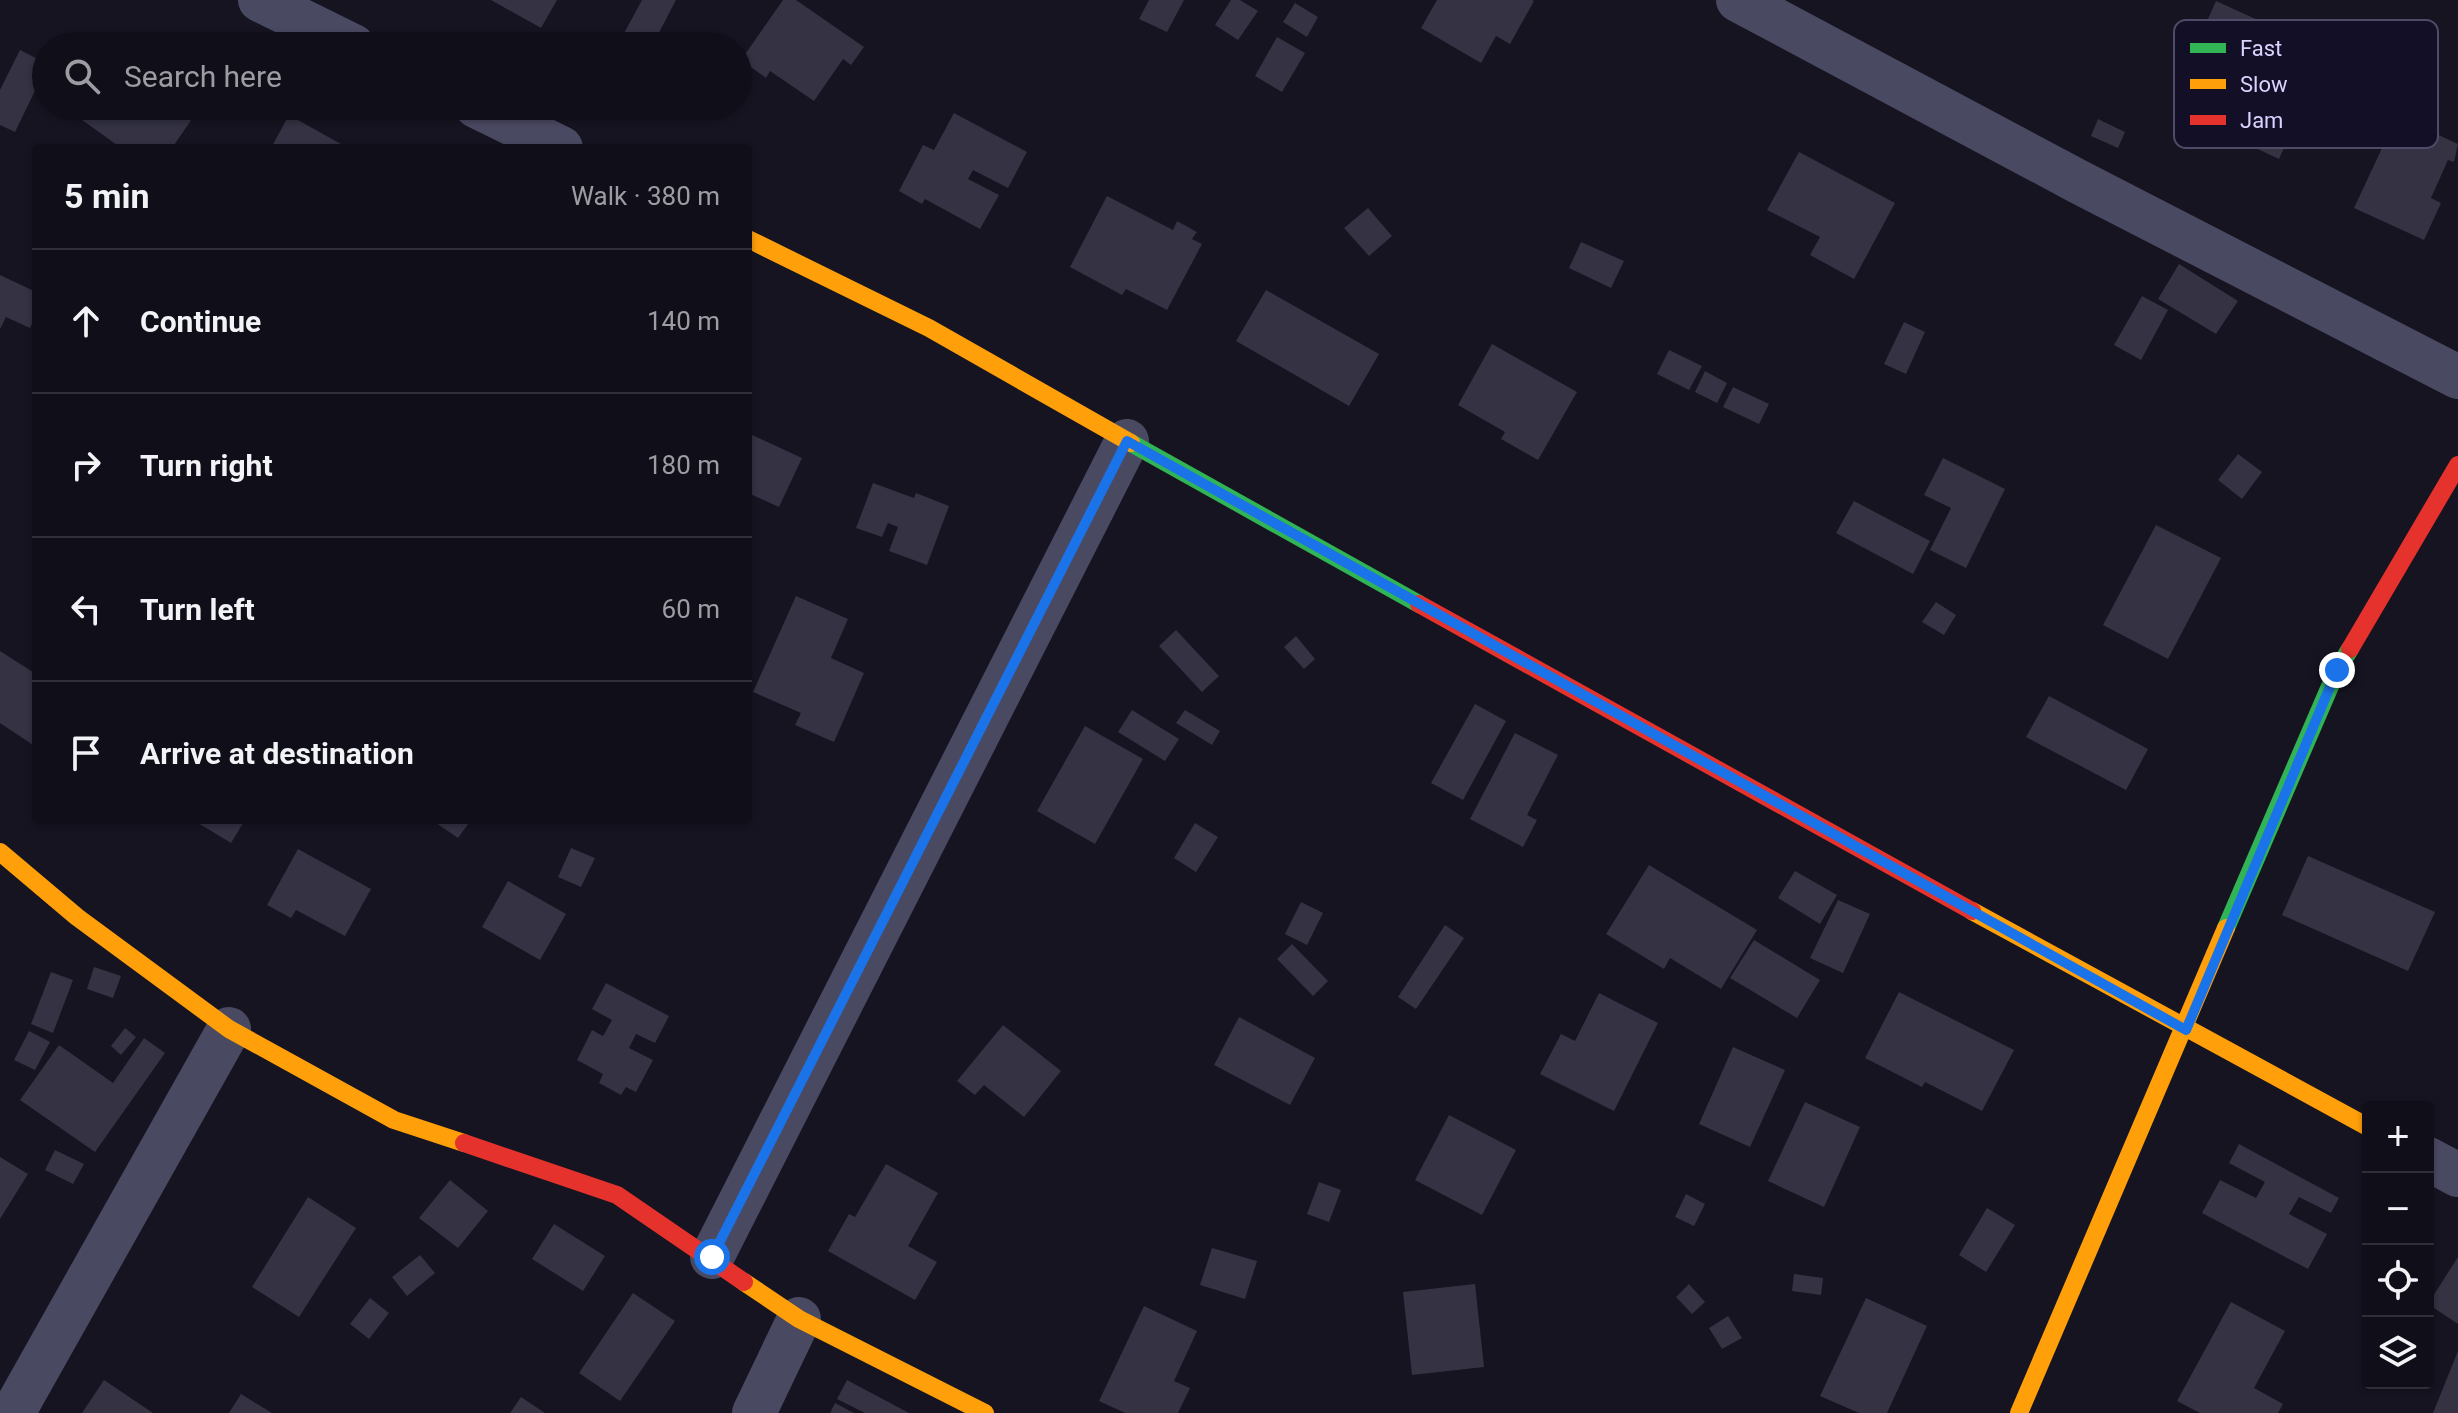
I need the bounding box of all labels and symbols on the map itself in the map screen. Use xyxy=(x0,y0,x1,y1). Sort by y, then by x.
legend xyxy=(2174,20,2438,148)
text: Fast xyxy=(2240,36,2282,61)
text: Slow xyxy=(2240,72,2288,97)
text: Jam xyxy=(2240,108,2283,133)
route end xyxy=(2319,652,2355,688)
route start xyxy=(694,1239,730,1275)

